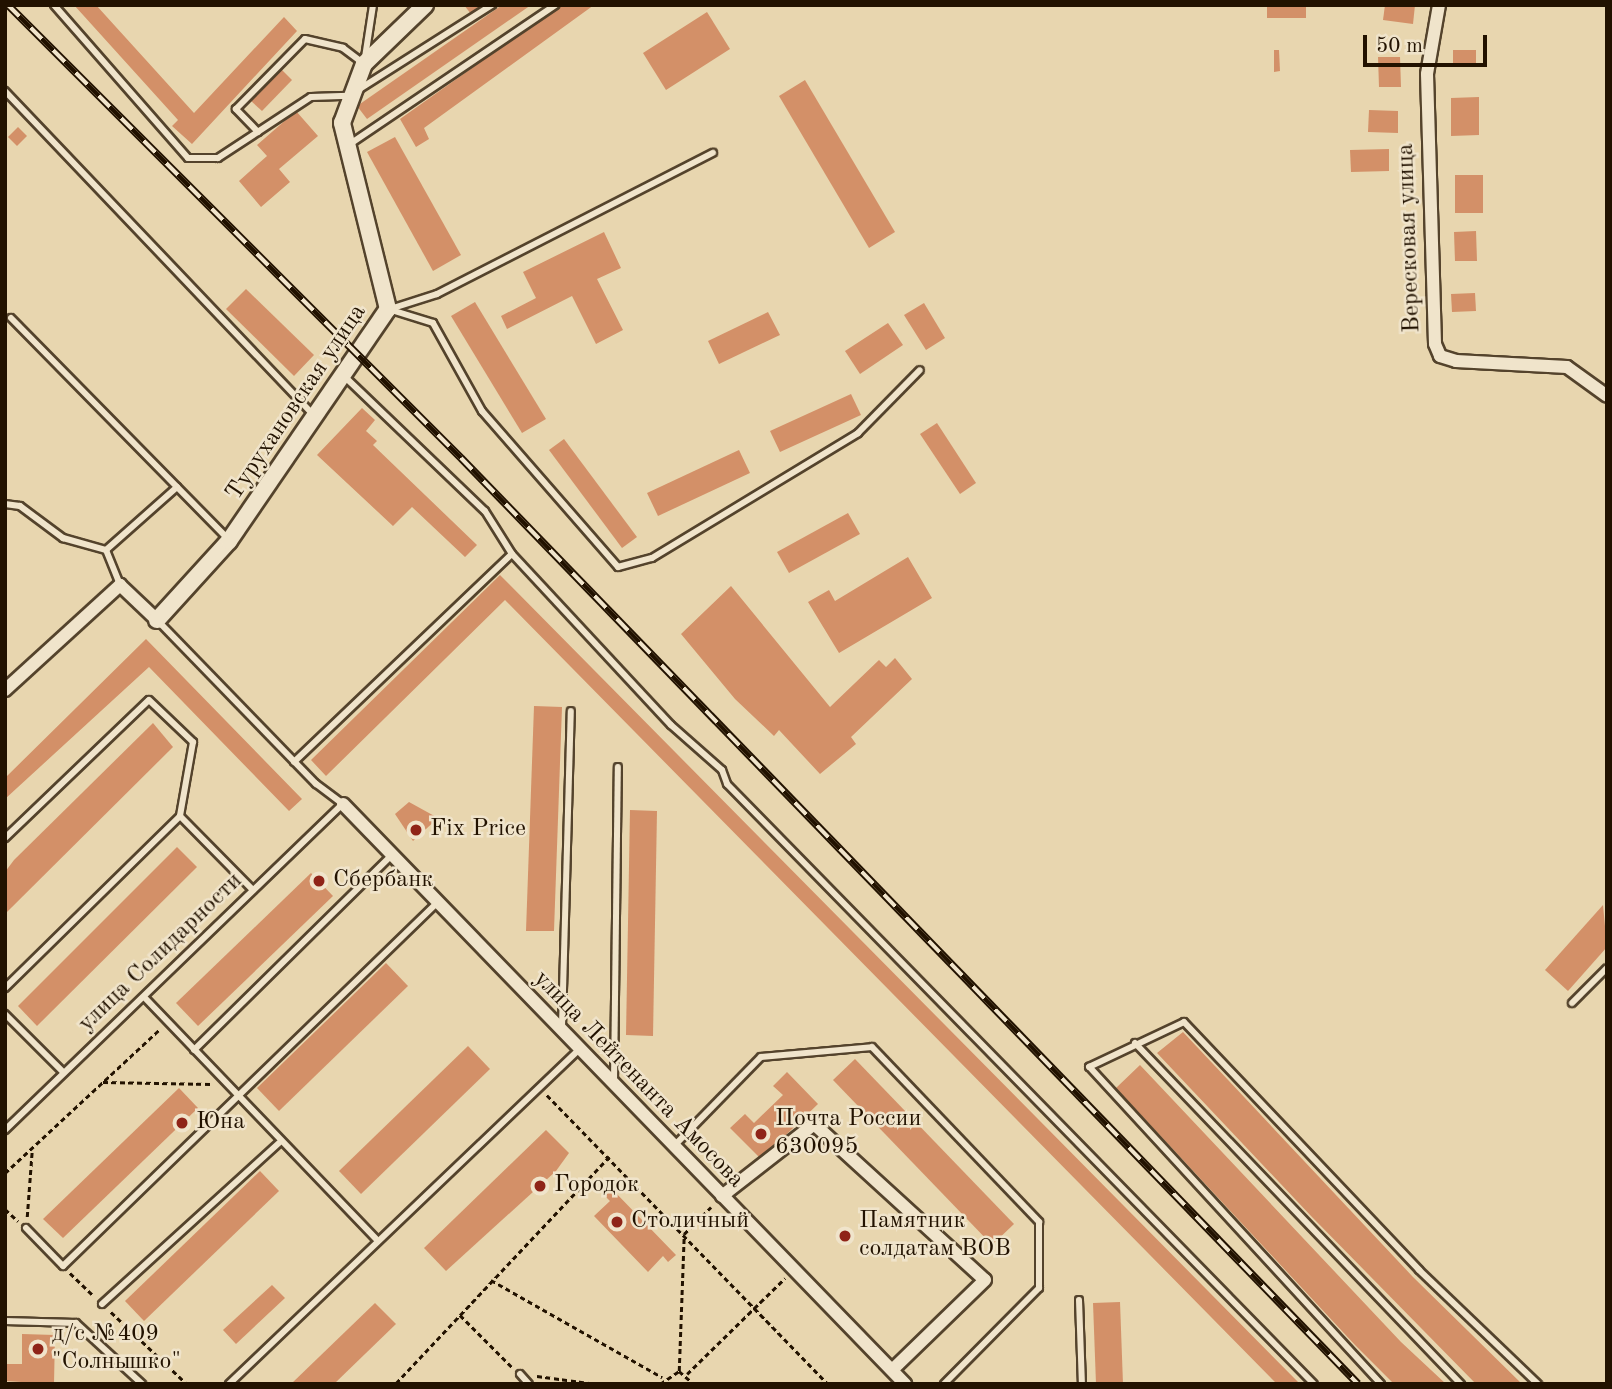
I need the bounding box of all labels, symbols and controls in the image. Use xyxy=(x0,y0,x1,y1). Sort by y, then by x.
scale bar xyxy=(1367,21,1491,65)
text: 50 m xyxy=(1376,36,1423,57)
street label: Вересковая улица xyxy=(1392,143,1428,333)
street label: Турухановская улица xyxy=(221,299,373,507)
place label: Fix Price xyxy=(430,816,526,844)
marker: Fix Price xyxy=(408,822,424,838)
street label: улица Солидарности xyxy=(73,867,249,1039)
place label: Сбербанк xyxy=(333,867,433,895)
marker: Сбербанк xyxy=(311,873,327,889)
street label: улица Лейтенанта Амосова xyxy=(527,965,749,1195)
place label: Почта России 630095 xyxy=(775,1106,921,1162)
place label: Юна xyxy=(196,1109,245,1137)
marker: Юна xyxy=(174,1115,190,1131)
marker: Почта России 630095 xyxy=(753,1126,769,1142)
place label: Городок xyxy=(554,1172,639,1200)
marker: Городок xyxy=(532,1178,548,1194)
place label: Столичный xyxy=(631,1208,749,1236)
place label: Памятник солдатам ВОВ xyxy=(859,1208,1011,1264)
marker: Столичный xyxy=(609,1214,625,1230)
marker: Памятник солдатам ВОВ xyxy=(837,1228,853,1244)
place label: д/с №409 "Солнышко" xyxy=(52,1321,181,1377)
marker: д/с №409 "Солнышко" xyxy=(30,1341,46,1357)

